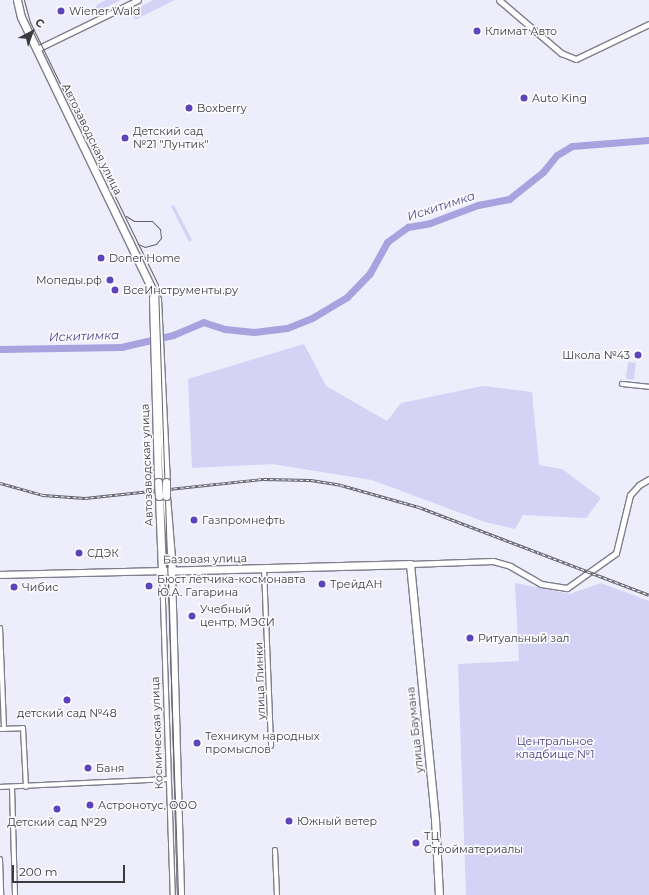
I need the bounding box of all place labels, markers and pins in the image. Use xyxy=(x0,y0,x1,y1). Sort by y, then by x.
place label: Wiener Wald xyxy=(69,4,141,18)
marker: Wiener Wald xyxy=(56,6,66,16)
place label: Климат Авто xyxy=(485,24,557,38)
marker: Климат Авто xyxy=(472,26,482,36)
place label: Auto King xyxy=(532,91,587,105)
marker: Auto King xyxy=(519,93,529,103)
place label: Boxberry xyxy=(197,101,247,115)
marker: Boxberry xyxy=(184,103,194,113)
place label: Детский сад №21 "Лунтик" xyxy=(133,125,209,151)
marker: Детский сад №21 "Лунтик" xyxy=(120,133,130,143)
place label: Doner Home xyxy=(109,251,181,265)
marker: Doner Home xyxy=(96,253,106,263)
place label: Мопеды.рф xyxy=(36,273,102,287)
marker: Мопеды.рф xyxy=(105,275,115,285)
place label: ВсеИнструменты.ру xyxy=(123,283,238,297)
marker: ВсеИнструменты.ру xyxy=(110,285,120,295)
place label: Школа №43 xyxy=(562,348,630,362)
marker: Школа №43 xyxy=(633,350,643,360)
place label: Газпромнефть xyxy=(202,513,285,527)
marker: Газпромнефть xyxy=(189,515,199,525)
place label: СДЭК xyxy=(87,546,119,560)
marker: СДЭК xyxy=(74,548,84,558)
place label: Бюст лётчика-космонавта Ю.А. Гагарина xyxy=(157,573,306,599)
place label: ТрейдАН xyxy=(330,577,383,591)
marker: ТрейдАН xyxy=(317,579,327,589)
place label: Чибис xyxy=(22,580,58,594)
marker: Бюст лётчика-космонавта Ю.А. Гагарина xyxy=(144,581,154,591)
marker: Чибис xyxy=(9,582,19,592)
place label: Учебный центр, МЭСИ xyxy=(200,603,275,629)
marker: Учебный центр, МЭСИ xyxy=(187,611,197,621)
place label: Ритуальный зал xyxy=(478,631,570,645)
marker: Ритуальный зал xyxy=(465,633,475,643)
marker: детский сад №48 xyxy=(62,695,72,705)
place label: детский сад №48 xyxy=(17,706,117,720)
place label: Техникум народных промыслов xyxy=(205,730,320,756)
marker: Техникум народных промыслов xyxy=(192,738,202,748)
place label: Баня xyxy=(96,761,124,775)
marker: Баня xyxy=(83,763,93,773)
place label: Астронотус, ООО xyxy=(98,798,197,812)
marker: Астронотус, ООО xyxy=(85,800,95,810)
marker: Детский сад №29 xyxy=(52,804,62,814)
place label: Южный ветер xyxy=(297,814,377,828)
place label: Детский сад №29 xyxy=(7,815,107,829)
marker: Южный ветер xyxy=(284,816,294,826)
place label: ТЦ Стройматериалы xyxy=(424,830,523,856)
marker: ТЦ Стройматериалы xyxy=(411,838,421,848)

